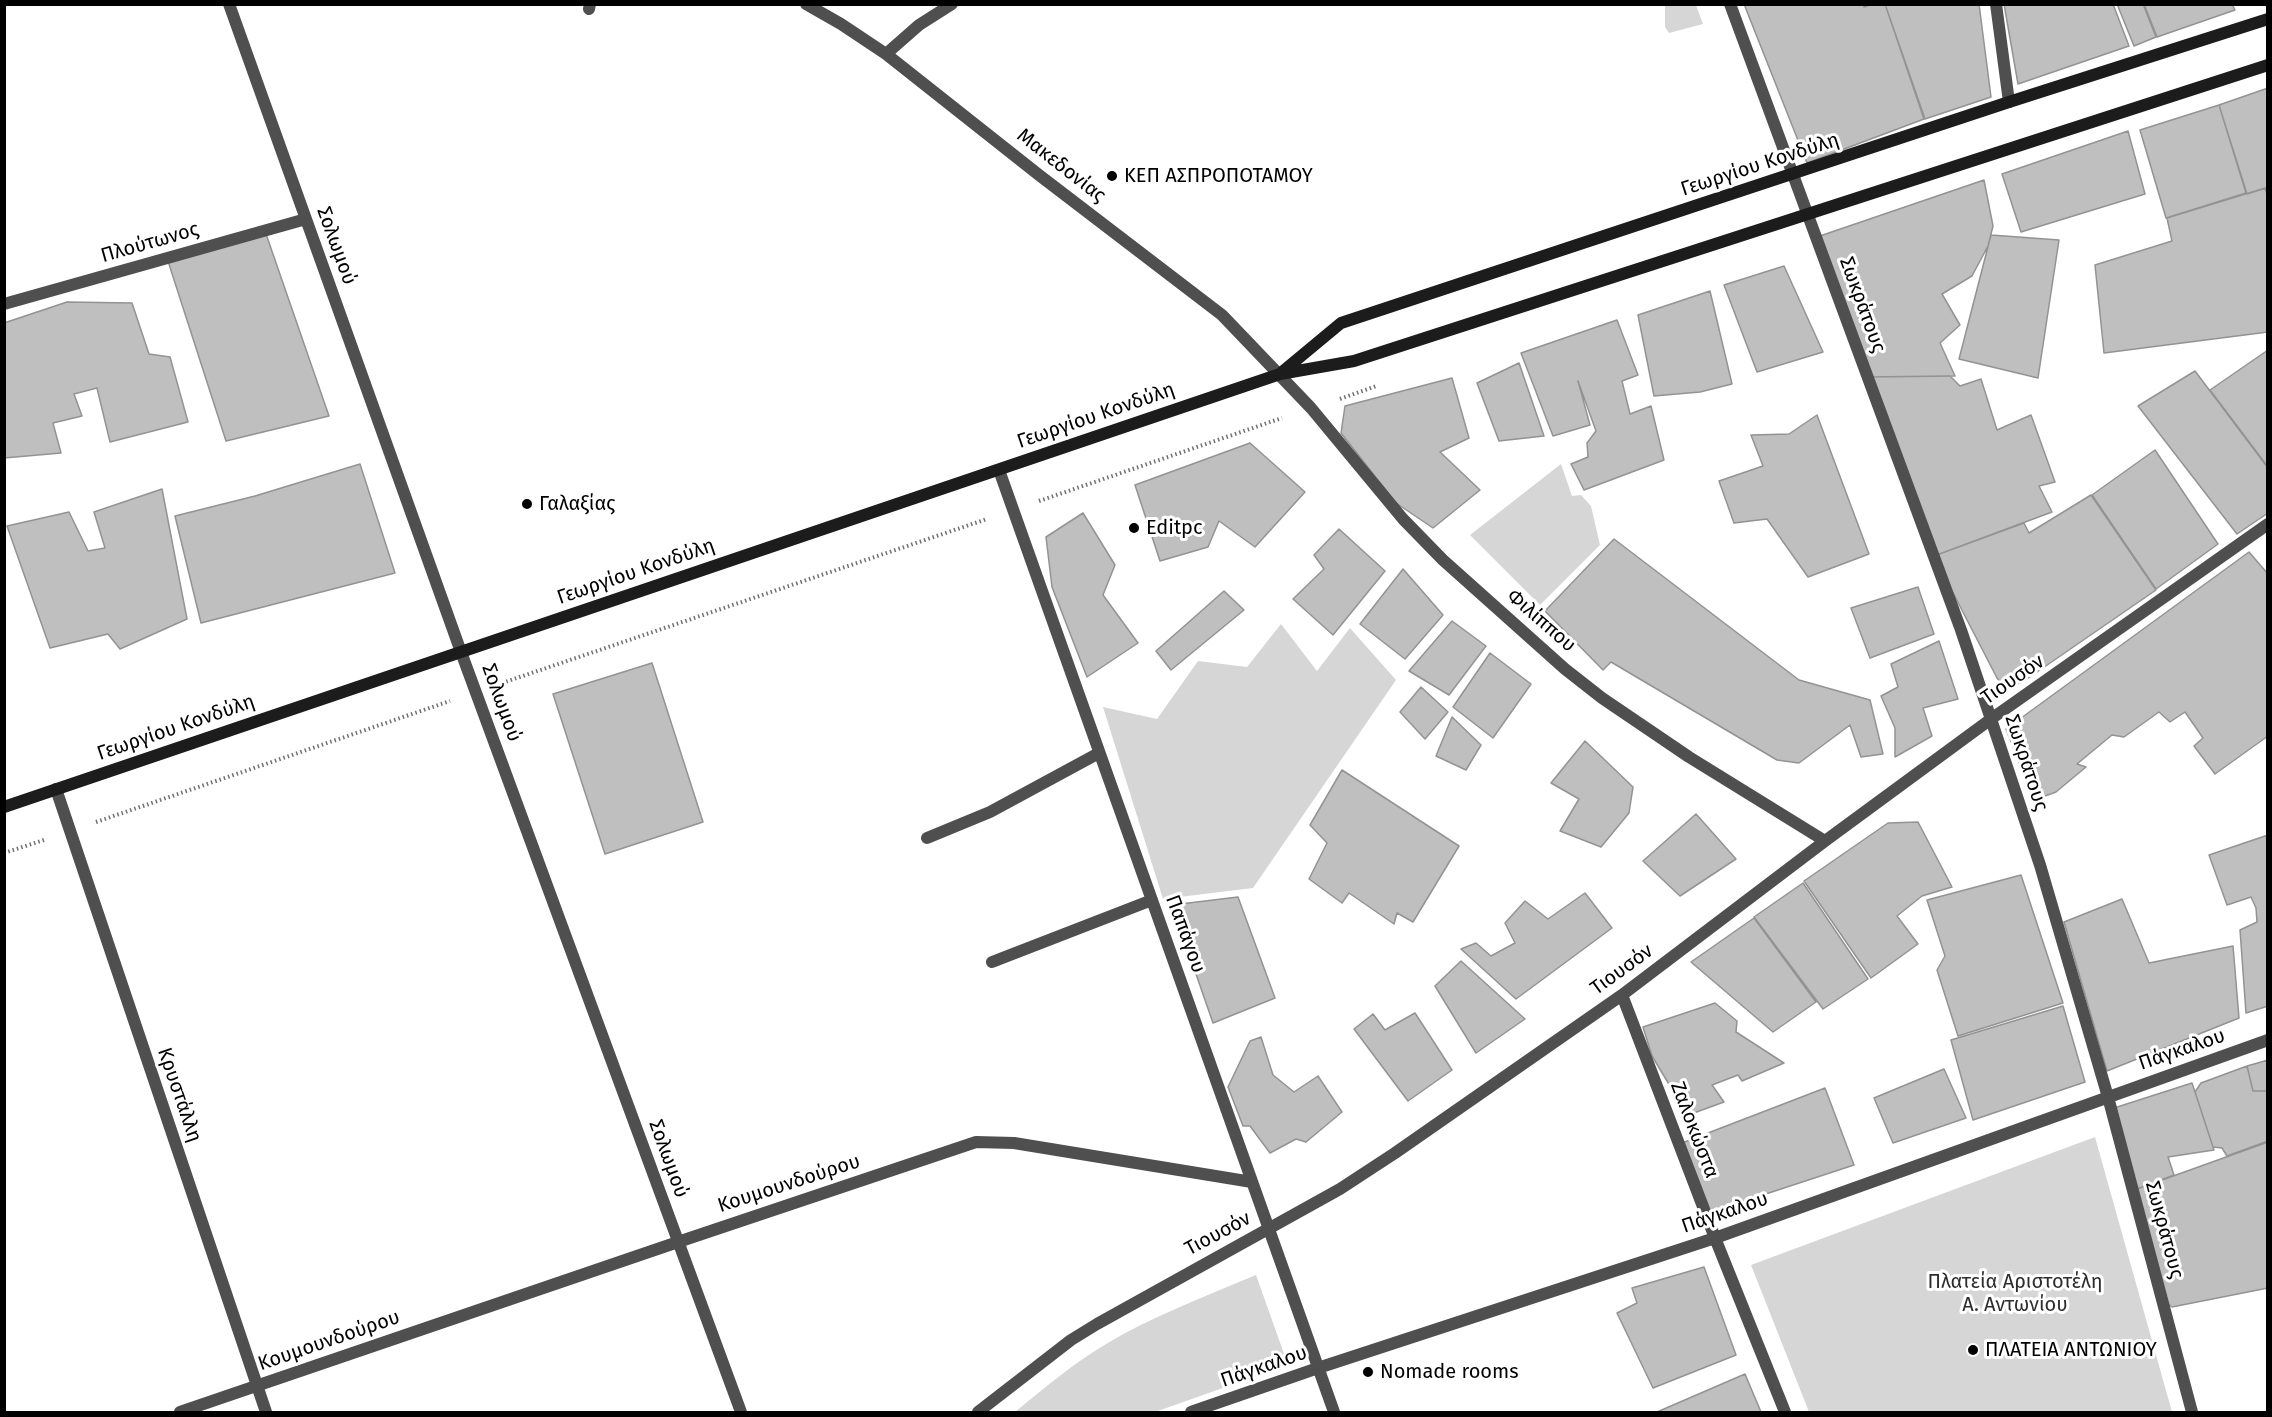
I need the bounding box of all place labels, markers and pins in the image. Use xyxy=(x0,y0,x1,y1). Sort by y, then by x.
place label: ΚΕΠ ΑΣΠΡΟΠΟΤΑΜΟΥ xyxy=(1124,164,1313,188)
marker: ΚΕΠ ΑΣΠΡΟΠΟΤΑΜΟΥ xyxy=(1105,169,1119,183)
place label: Γαλαξίας xyxy=(539,492,615,516)
marker: Γαλαξίας xyxy=(520,497,534,511)
place label: Editpc xyxy=(1146,516,1203,540)
marker: Editpc xyxy=(1127,521,1141,535)
place label: ΠΛΑΤΕΙΑ ΑΝΤΩΝΙΟΥ xyxy=(1985,1338,2157,1362)
marker: ΠΛΑΤΕΙΑ ΑΝΤΩΝΙΟΥ xyxy=(1966,1343,1980,1357)
place label: Nomade rooms xyxy=(1380,1360,1518,1384)
marker: Nomade rooms xyxy=(1361,1365,1375,1379)

